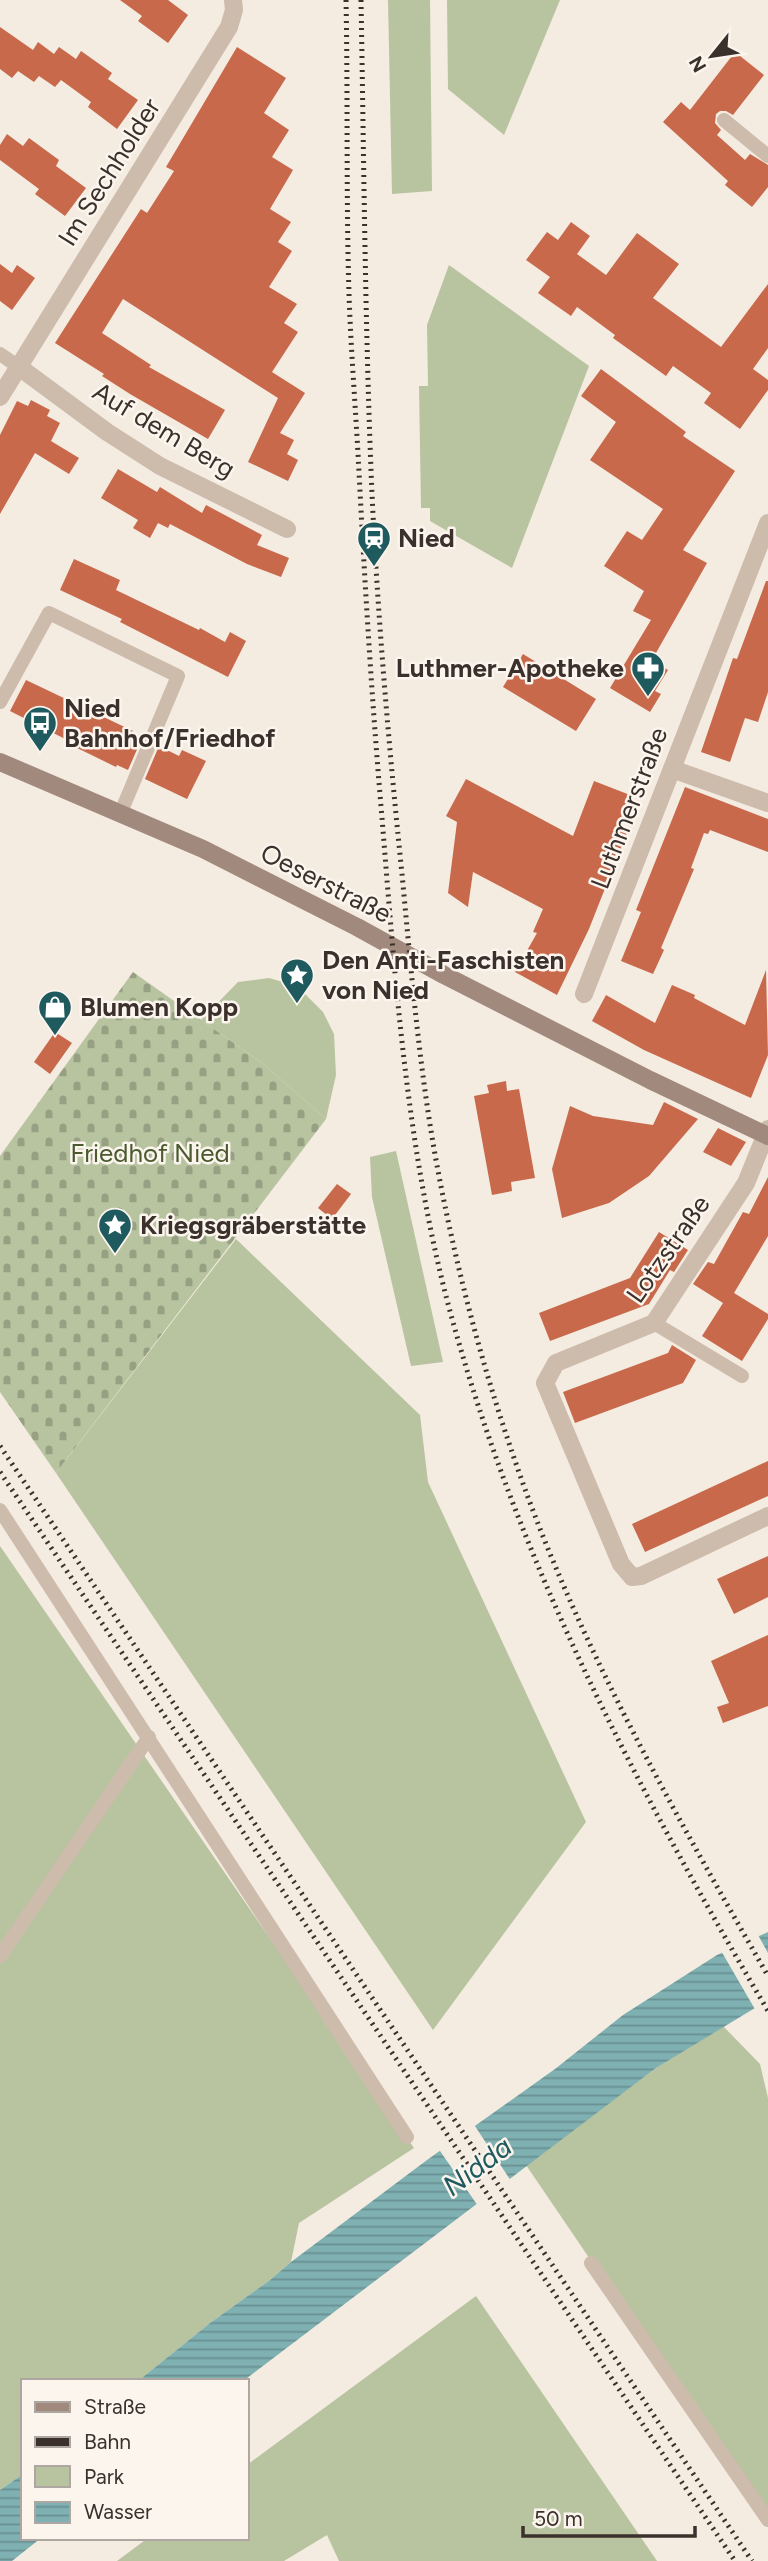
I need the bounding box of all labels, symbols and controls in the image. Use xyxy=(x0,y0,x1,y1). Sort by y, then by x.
north arrow xyxy=(677,21,747,91)
text: N xyxy=(684,52,711,76)
street label: Im Sechholder xyxy=(51,92,167,252)
street label: Auf dem Berg xyxy=(87,375,241,485)
station icon: Nied xyxy=(355,519,393,568)
place label: Nied xyxy=(398,522,455,554)
pharmacy icon: Luthmer-Apotheke xyxy=(629,649,667,698)
place label: Luthmer-Apotheke xyxy=(396,652,624,684)
place label: Nied Bahnhof/Friedhof xyxy=(64,692,276,754)
bus stop icon: Nied Bahnhof/Friedhof xyxy=(21,704,59,753)
street label: Luthmerstraße xyxy=(584,723,674,893)
street label: Oeserstraße xyxy=(255,836,397,930)
place label: Den Anti-Faschisten von Nied xyxy=(322,944,564,1006)
place icon: Den Anti-Faschisten von Nied xyxy=(278,956,316,1005)
shop icon: Blumen Kopp xyxy=(36,988,74,1037)
place label: Blumen Kopp xyxy=(80,991,238,1023)
park label: Friedhof Nied xyxy=(70,1137,230,1169)
street label: Lotzstraße xyxy=(619,1189,717,1309)
place icon: Kriegsgräberstätte xyxy=(96,1206,134,1255)
place label: Kriegsgräberstätte xyxy=(140,1209,366,1241)
water label: Nidda xyxy=(436,2129,518,2203)
legend xyxy=(21,2379,248,2540)
text: Straße xyxy=(84,2394,146,2419)
text: Bahn xyxy=(84,2429,131,2454)
text: Park xyxy=(84,2464,125,2489)
scale bar xyxy=(523,2494,694,2538)
text: Wasser xyxy=(84,2499,152,2524)
text: 50 m xyxy=(534,2506,583,2531)

